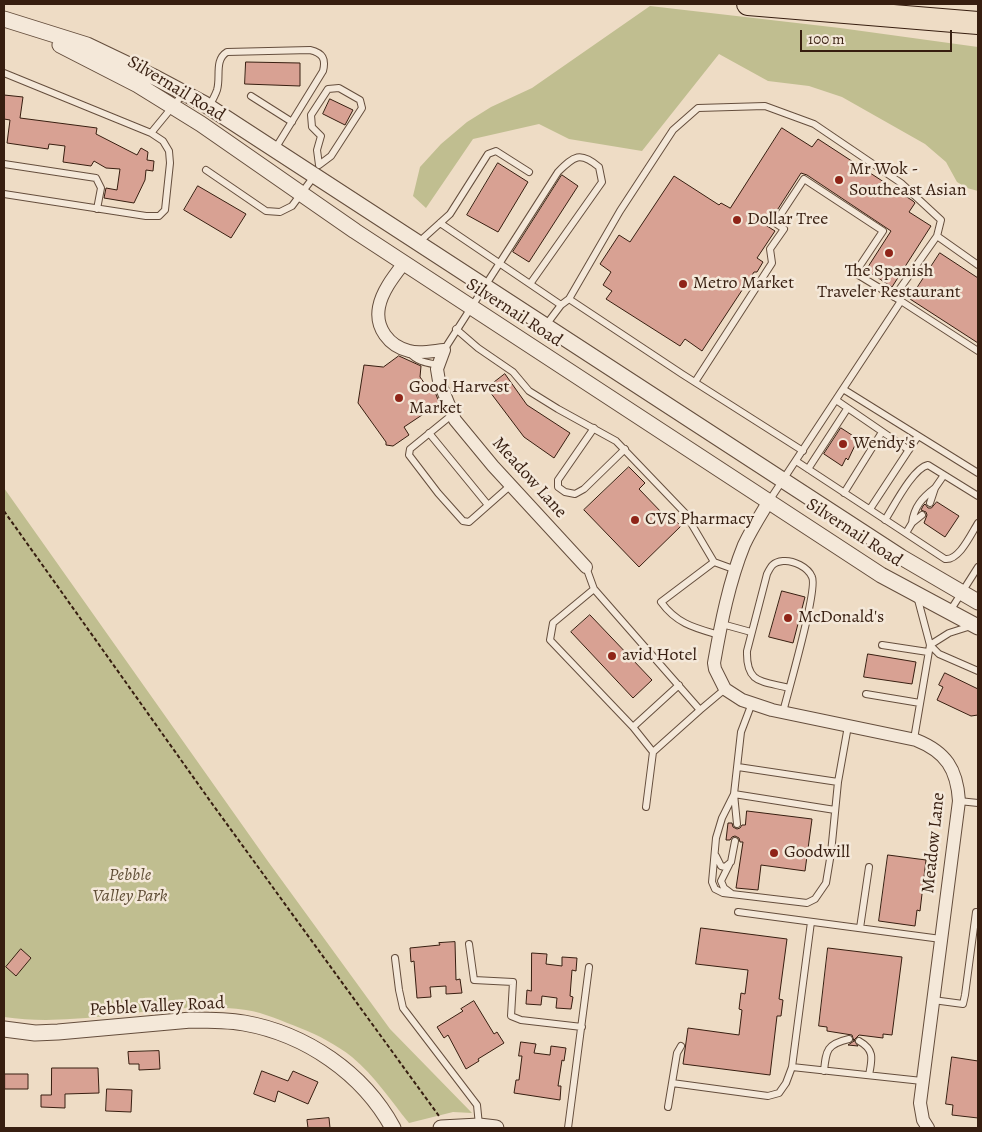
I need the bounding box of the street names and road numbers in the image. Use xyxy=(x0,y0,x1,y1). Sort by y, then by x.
street label: Silvernail Road xyxy=(123,51,229,127)
street label: Silvernail Road xyxy=(462,274,566,352)
street label: Meadow Lane xyxy=(487,433,571,523)
street label: Silvernail Road xyxy=(802,494,906,572)
street label: Meadow Lane xyxy=(918,791,950,895)
street label: Pebble Valley Road xyxy=(89,993,225,1021)

